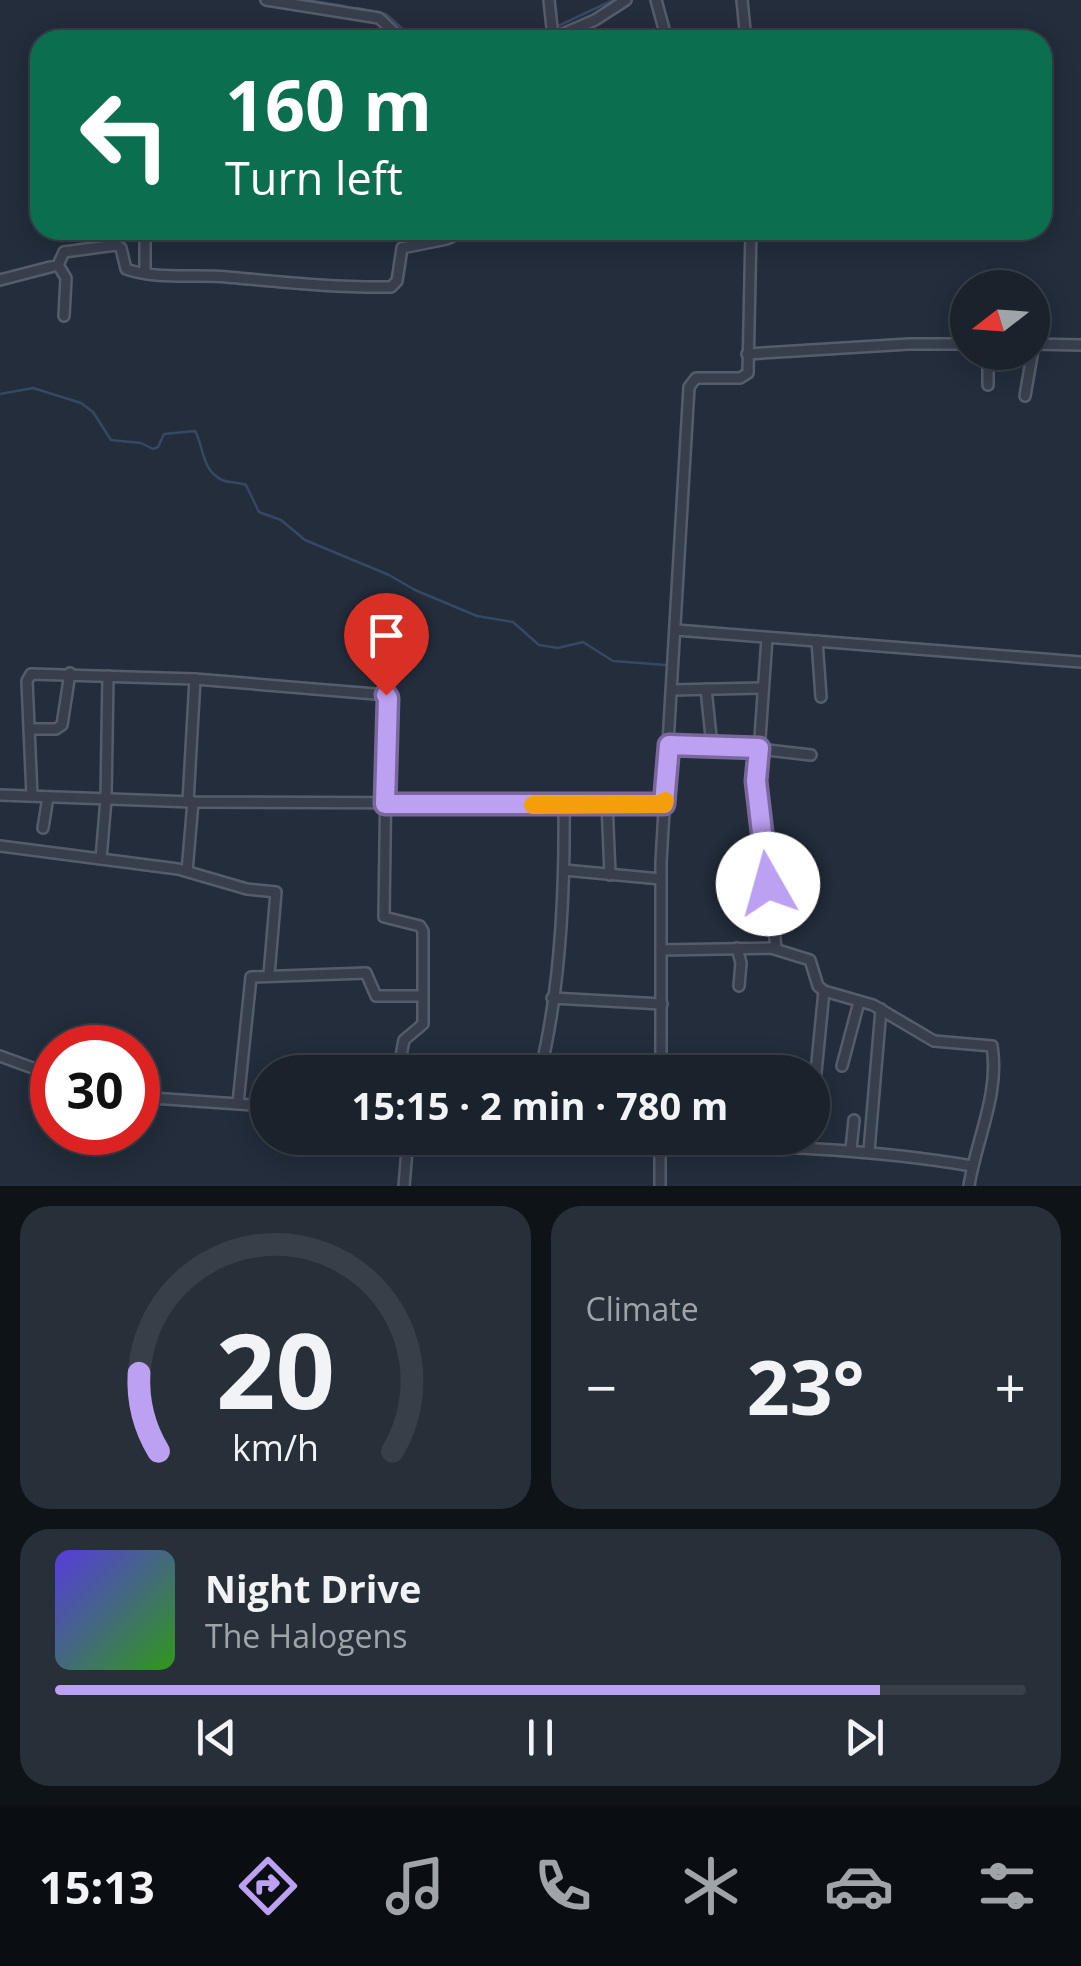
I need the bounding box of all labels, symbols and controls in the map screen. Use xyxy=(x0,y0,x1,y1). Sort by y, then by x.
text: 160 m xyxy=(225,56,432,152)
icon: left xyxy=(60,70,190,200)
text: Turn left xyxy=(225,147,403,208)
north arrow xyxy=(950,270,1050,370)
map controls xyxy=(950,270,1050,370)
pin xyxy=(344,593,429,696)
icon: arrive xyxy=(359,608,414,663)
position arrow xyxy=(716,832,820,936)
speed limit sign: 30 xyxy=(30,1025,160,1155)
text: 15:15 · 2 min · 780 m xyxy=(352,1079,728,1131)
text: Climate xyxy=(586,1287,699,1330)
text: 20 xyxy=(216,1298,335,1439)
text: 23° xyxy=(747,1335,865,1437)
text: − xyxy=(586,1349,617,1424)
text: + xyxy=(995,1349,1026,1424)
text: km/h xyxy=(232,1423,319,1471)
text: Night Drive xyxy=(205,1562,421,1614)
text: The Halogens xyxy=(205,1614,407,1657)
icon: previous xyxy=(189,1710,244,1765)
icon: pause xyxy=(513,1710,568,1765)
icon: next xyxy=(837,1710,892,1765)
icon: directions xyxy=(233,1851,303,1921)
icon: music xyxy=(380,1851,450,1921)
icon: phone xyxy=(528,1851,598,1921)
icon: climate xyxy=(676,1851,746,1921)
icon: car xyxy=(824,1851,894,1921)
icon: filters xyxy=(972,1851,1042,1921)
text: 15:13 xyxy=(39,1856,155,1917)

